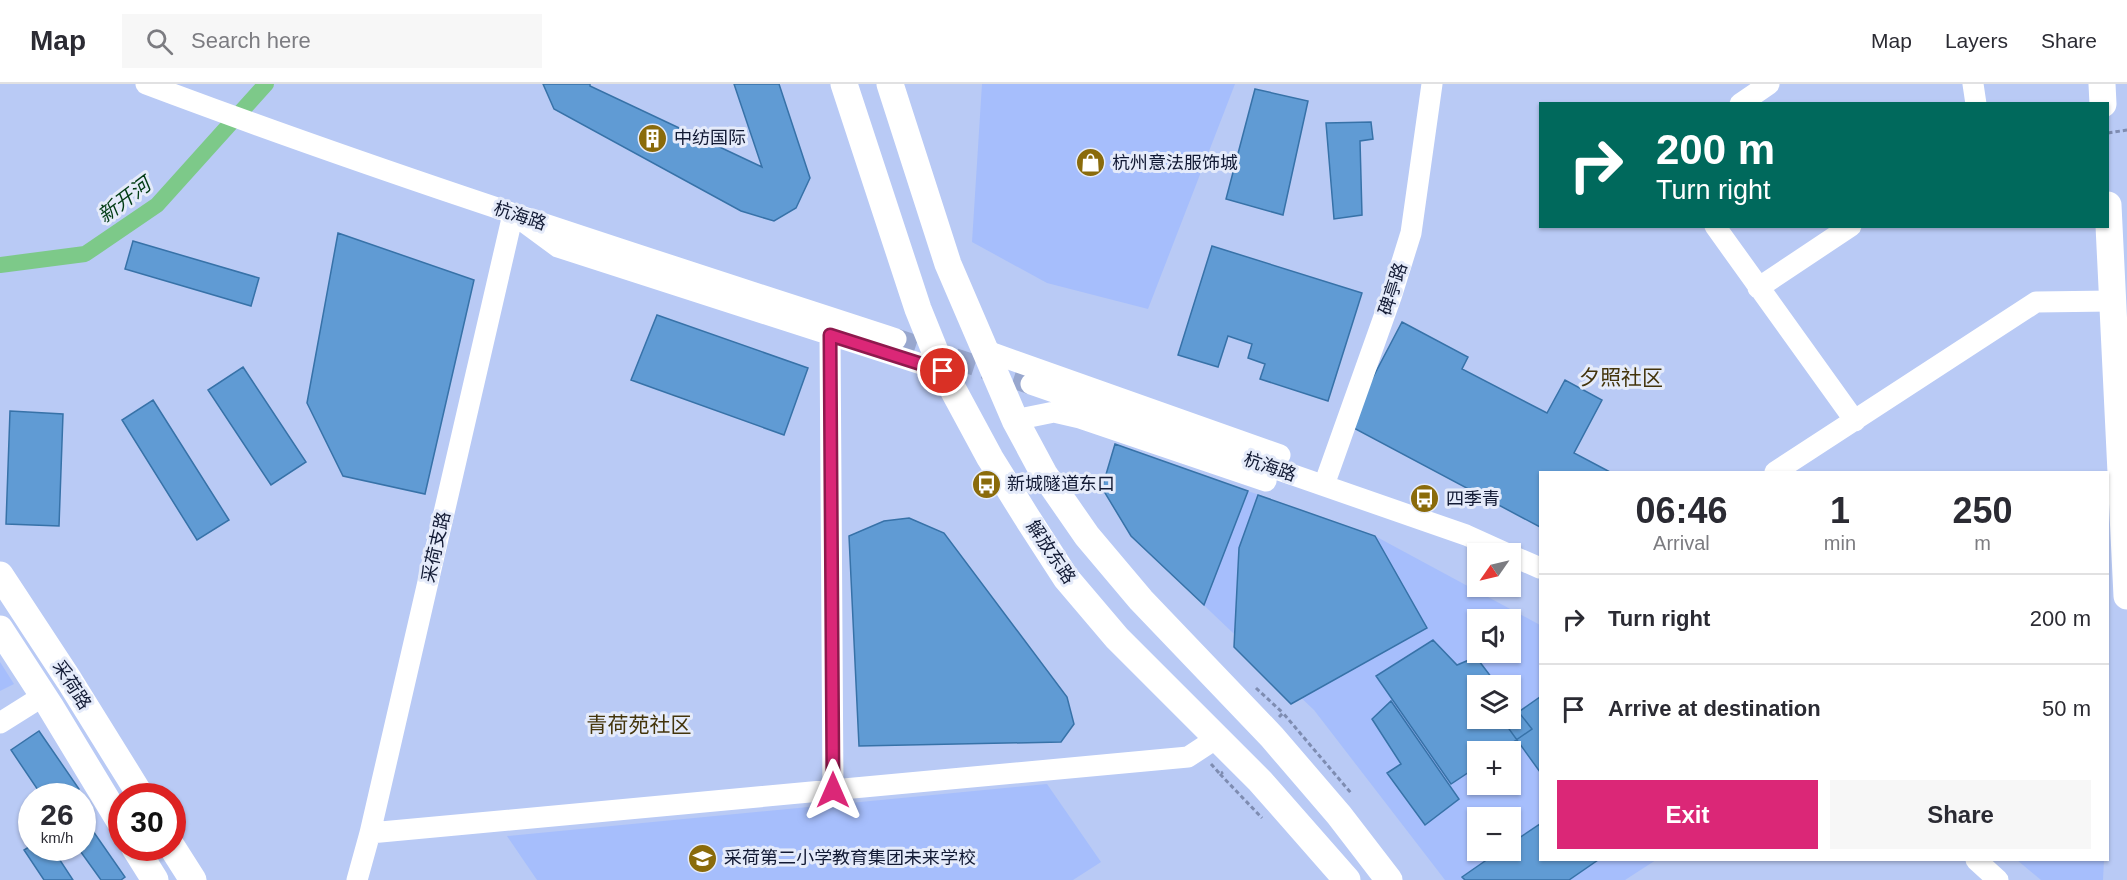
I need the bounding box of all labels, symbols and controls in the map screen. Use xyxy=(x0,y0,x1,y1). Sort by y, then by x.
search box xyxy=(122,14,542,68)
text: Map xyxy=(30,25,86,56)
icon: search xyxy=(143,25,176,58)
text: Search here xyxy=(191,28,311,53)
text: Map xyxy=(1871,29,1912,52)
text: Layers xyxy=(1945,29,2008,52)
text: Share xyxy=(2041,29,2097,52)
building icon: 中纺国际 xyxy=(637,122,669,154)
icon: right xyxy=(1557,126,1635,204)
text: 200 m xyxy=(1656,126,1775,173)
place label: 中纺国际 xyxy=(674,128,746,148)
shop icon: 杭州意法服饰城 xyxy=(1075,147,1107,179)
place label: 杭州意法服饰城 xyxy=(1112,153,1238,173)
water label: 新开河 xyxy=(93,171,158,227)
text: Turn right xyxy=(1656,175,1771,205)
street label: 杭海路 xyxy=(491,198,549,234)
street label: 碑亭路 xyxy=(1375,260,1411,318)
pin xyxy=(917,345,968,396)
icon: arrive xyxy=(926,354,959,387)
district label: 夕照社区 xyxy=(1579,366,1663,389)
street label: 杭海路 xyxy=(1241,449,1299,485)
bus stop icon: 新城隧道东口 xyxy=(970,468,1002,500)
place label: 新城隧道东口 xyxy=(1007,474,1115,494)
bus stop icon: 四季青 xyxy=(1409,483,1441,515)
place label: 四季青 xyxy=(1446,489,1500,509)
text: 06:46 xyxy=(1635,490,1727,531)
text: 1 xyxy=(1830,490,1850,531)
text: 250 xyxy=(1952,490,2013,531)
street label: 采荷支路 xyxy=(418,510,454,584)
street label: 解放东路 xyxy=(1023,517,1079,587)
text: Arrival xyxy=(1653,532,1710,554)
text: min xyxy=(1824,532,1856,554)
text: m xyxy=(1974,532,1991,554)
north arrow xyxy=(1467,543,1521,597)
map controls xyxy=(1467,543,1521,861)
icon: right xyxy=(1557,603,1590,636)
text: Turn right xyxy=(1608,606,1710,631)
text: 200 m xyxy=(2030,606,2091,631)
button: sound xyxy=(1467,609,1521,663)
street label: 采荷路 xyxy=(49,657,95,713)
button: layers xyxy=(1467,675,1521,729)
icon: arrive xyxy=(1557,693,1590,726)
text: Arrive at destination xyxy=(1608,696,1821,721)
text: 50 m xyxy=(2042,696,2091,721)
district label: 青荷苑社区 xyxy=(587,713,692,736)
button: + xyxy=(1467,741,1521,795)
position arrow xyxy=(801,758,865,822)
button: Exit xyxy=(1557,780,1818,849)
button: Share xyxy=(1830,780,2091,849)
speed limit sign: 30 xyxy=(108,783,186,861)
text: 26 xyxy=(40,798,74,831)
button: − xyxy=(1467,807,1521,861)
text: km/h xyxy=(41,829,73,846)
school or university icon: 采荷第二小学教育集团未来学校 xyxy=(687,842,719,874)
place label: 采荷第二小学教育集团未来学校 xyxy=(724,848,976,868)

